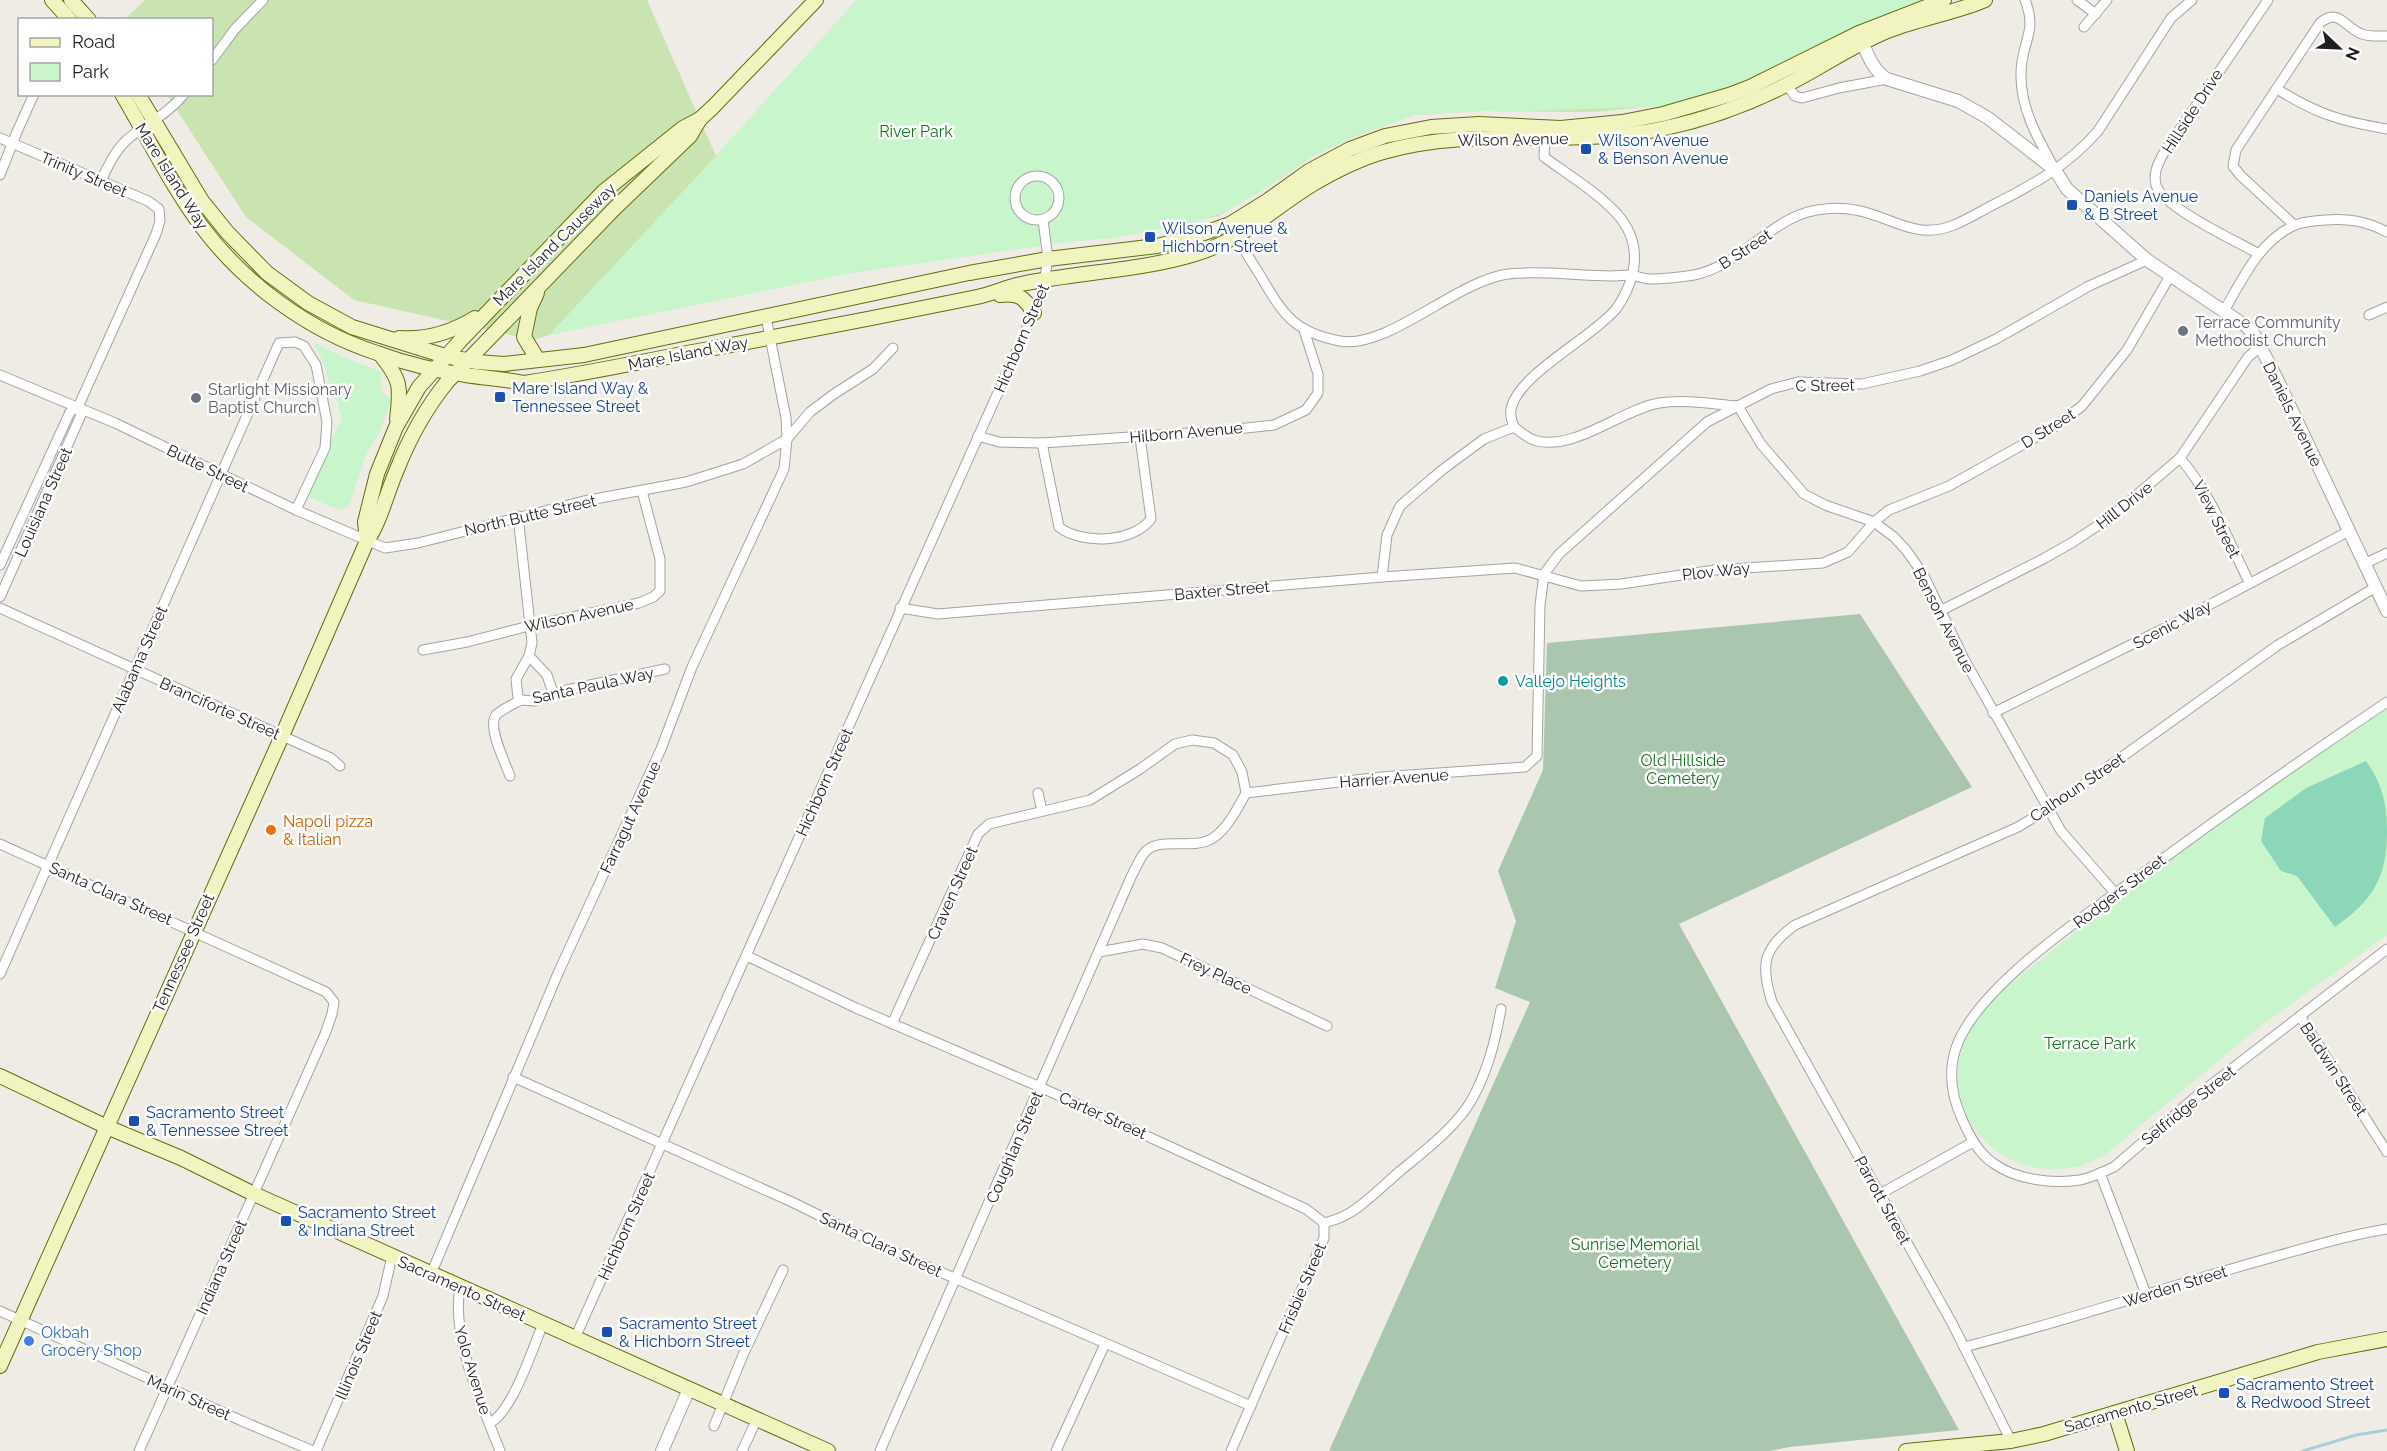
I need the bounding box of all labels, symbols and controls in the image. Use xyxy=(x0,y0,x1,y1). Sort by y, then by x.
legend xyxy=(18,18,213,96)
north arrow xyxy=(2309,18,2369,78)
text: Road xyxy=(72,31,115,52)
text: N xyxy=(2341,44,2363,63)
text: Park xyxy=(72,61,109,82)
street label: Hillside Drive xyxy=(2158,65,2227,157)
street label: Mare Island Way xyxy=(131,119,212,233)
park label: River Park xyxy=(879,122,953,141)
street label: Wilson Avenue xyxy=(1457,129,1569,150)
place label: Wilson Avenue & Benson Avenue xyxy=(1598,131,1728,168)
marker: Wilson Avenue & Benson Avenue xyxy=(1579,142,1593,156)
street label: Trinity Street xyxy=(38,148,131,201)
street label: Mare Island Causeway xyxy=(489,179,620,310)
place label: Daniels Avenue & B Street xyxy=(2084,187,2198,224)
marker: Daniels Avenue & B Street xyxy=(2065,198,2079,212)
place label: Wilson Avenue & Hichborn Street xyxy=(1162,219,1288,256)
street label: B Street xyxy=(1715,225,1776,273)
marker: Wilson Avenue & Hichborn Street xyxy=(1143,230,1157,244)
street label: Hichborn Street xyxy=(990,280,1053,395)
place label: Terrace Community Methodist Church xyxy=(2195,313,2341,350)
marker: Terrace Community Methodist Church xyxy=(2176,324,2190,338)
street label: Mare Island Way xyxy=(626,332,750,374)
street label: Daniels Avenue xyxy=(2259,359,2326,470)
street label: C Street xyxy=(1795,375,1856,396)
place label: Mare Island Way & Tennessee Street xyxy=(512,379,649,416)
place label: Starlight Missionary Baptist Church xyxy=(208,380,352,417)
marker: Mare Island Way & Tennessee Street xyxy=(493,390,507,404)
marker: Starlight Missionary Baptist Church xyxy=(189,391,203,405)
street label: D Street xyxy=(2018,404,2079,452)
street label: Hilborn Avenue xyxy=(1129,418,1244,447)
street label: Butte Street xyxy=(164,440,252,497)
street label: Louisiana Street xyxy=(11,444,76,560)
street label: View Street xyxy=(2189,477,2244,562)
street label: Hill Drive xyxy=(2093,478,2156,533)
street label: North Butte Street xyxy=(462,491,598,540)
street label: Plov Way xyxy=(1681,558,1751,585)
street label: Benson Avenue xyxy=(1909,564,1978,676)
street label: Baxter Street xyxy=(1174,577,1271,604)
street label: Wilson Avenue xyxy=(523,595,635,636)
street label: Scenic Way xyxy=(2130,596,2215,653)
street label: Alabama Street xyxy=(108,603,172,715)
street label: Santa Paula Way xyxy=(531,663,656,708)
place label: Vallejo Heights xyxy=(1515,672,1626,691)
street label: Branciforte Street xyxy=(157,673,284,744)
marker: Vallejo Heights xyxy=(1496,674,1510,688)
street label: Hichborn Street xyxy=(792,725,857,839)
street label: Calhoun Street xyxy=(2026,748,2129,826)
park label: Old Hillside Cemetery xyxy=(1641,751,1725,788)
street label: Farragut Avenue xyxy=(596,758,665,876)
street label: Harrier Avenue xyxy=(1339,765,1449,792)
place label: Napoli pizza & Italian xyxy=(283,812,373,849)
marker: Napoli pizza & Italian xyxy=(264,823,278,837)
street label: Craven Street xyxy=(923,843,982,943)
street label: Rodgers Street xyxy=(2069,850,2170,932)
street label: Santa Clara Street xyxy=(46,858,176,929)
street label: Tennessee Street xyxy=(149,890,218,1016)
street label: Frey Place xyxy=(1177,949,1255,998)
street label: Baldwin Street xyxy=(2296,1019,2371,1120)
park label: Terrace Park xyxy=(2044,1034,2137,1053)
street label: Selfridge Street xyxy=(2137,1061,2240,1149)
street label: Coughlan Street xyxy=(982,1088,1047,1206)
street label: Carter Street xyxy=(1056,1088,1150,1143)
place label: Sacramento Street & Tennessee Street xyxy=(146,1103,289,1140)
marker: Sacramento Street & Tennessee Street xyxy=(127,1114,141,1128)
street label: Parrott Street xyxy=(1850,1153,1915,1248)
street label: Hichborn Street xyxy=(594,1169,659,1283)
place label: Sacramento Street & Indiana Street xyxy=(298,1203,437,1240)
street label: Santa Clara Street xyxy=(817,1208,945,1281)
marker: Sacramento Street & Indiana Street xyxy=(279,1214,293,1228)
street label: Indiana Street xyxy=(192,1216,251,1318)
park label: Sunrise Memorial Cemetery xyxy=(1571,1235,1700,1272)
street label: Frisbie Street xyxy=(1275,1239,1330,1336)
street label: Sacramento Street xyxy=(395,1252,529,1325)
street label: Werden Street xyxy=(2121,1261,2230,1311)
street label: Illinois Street xyxy=(331,1307,386,1402)
place label: Sacramento Street & Hichborn Street xyxy=(619,1314,758,1351)
place label: Okbah Grocery Shop xyxy=(41,1323,142,1360)
street label: Yolo Avenue xyxy=(450,1323,495,1417)
marker: Sacramento Street & Hichborn Street xyxy=(600,1325,614,1339)
marker: Okbah Grocery Shop xyxy=(22,1334,36,1348)
street label: Marin Street xyxy=(144,1371,234,1425)
place label: Sacramento Street & Redwood Street xyxy=(2236,1375,2375,1412)
street label: Sacramento Street xyxy=(2062,1380,2201,1437)
marker: Sacramento Street & Redwood Street xyxy=(2217,1386,2231,1400)

